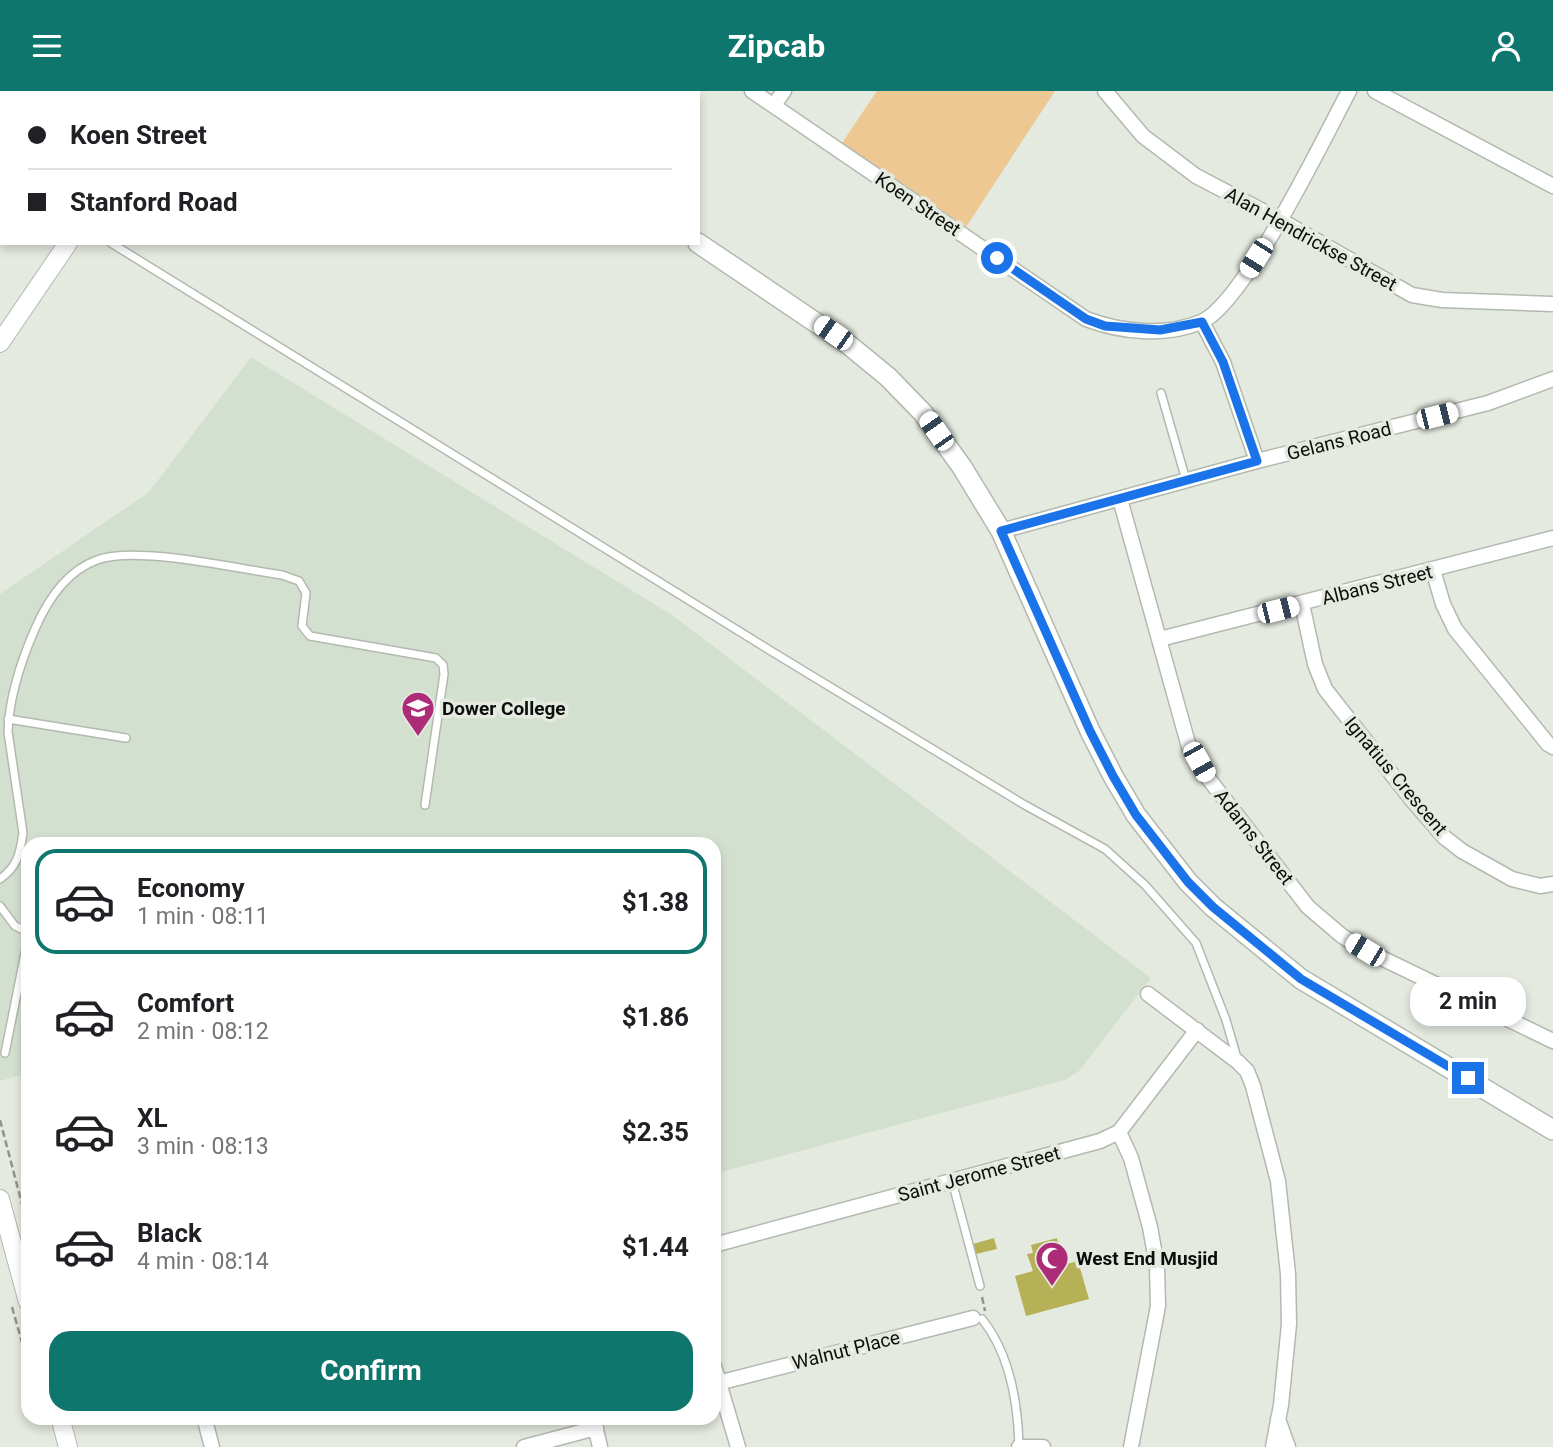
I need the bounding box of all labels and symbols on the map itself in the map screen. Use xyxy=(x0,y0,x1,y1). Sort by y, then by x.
street label: Koen Street xyxy=(871,167,965,241)
street label: Alan Hendrickse Street xyxy=(1221,182,1401,296)
car xyxy=(1236,235,1277,281)
route start xyxy=(981,242,1013,274)
car xyxy=(810,312,857,354)
car xyxy=(1415,401,1460,431)
car xyxy=(916,408,957,454)
street label: Gelans Road xyxy=(1285,417,1393,465)
street label: Albans Street xyxy=(1319,560,1435,610)
car xyxy=(1256,595,1301,625)
school or university icon: Dower College xyxy=(399,689,437,738)
place label: Dower College xyxy=(442,697,566,720)
street label: Ignatius Crescent xyxy=(1340,712,1452,840)
car xyxy=(1180,739,1219,785)
street label: Adams Street xyxy=(1210,785,1298,889)
car xyxy=(1342,930,1389,970)
callout: 2 min xyxy=(1410,977,1526,1025)
route end xyxy=(1452,1062,1484,1094)
street label: Saint Jerome Street xyxy=(895,1141,1063,1207)
mosque icon: West End Musjid xyxy=(1033,1239,1071,1288)
place label: West End Musjid xyxy=(1076,1247,1218,1270)
street label: Walnut Place xyxy=(790,1325,902,1375)

